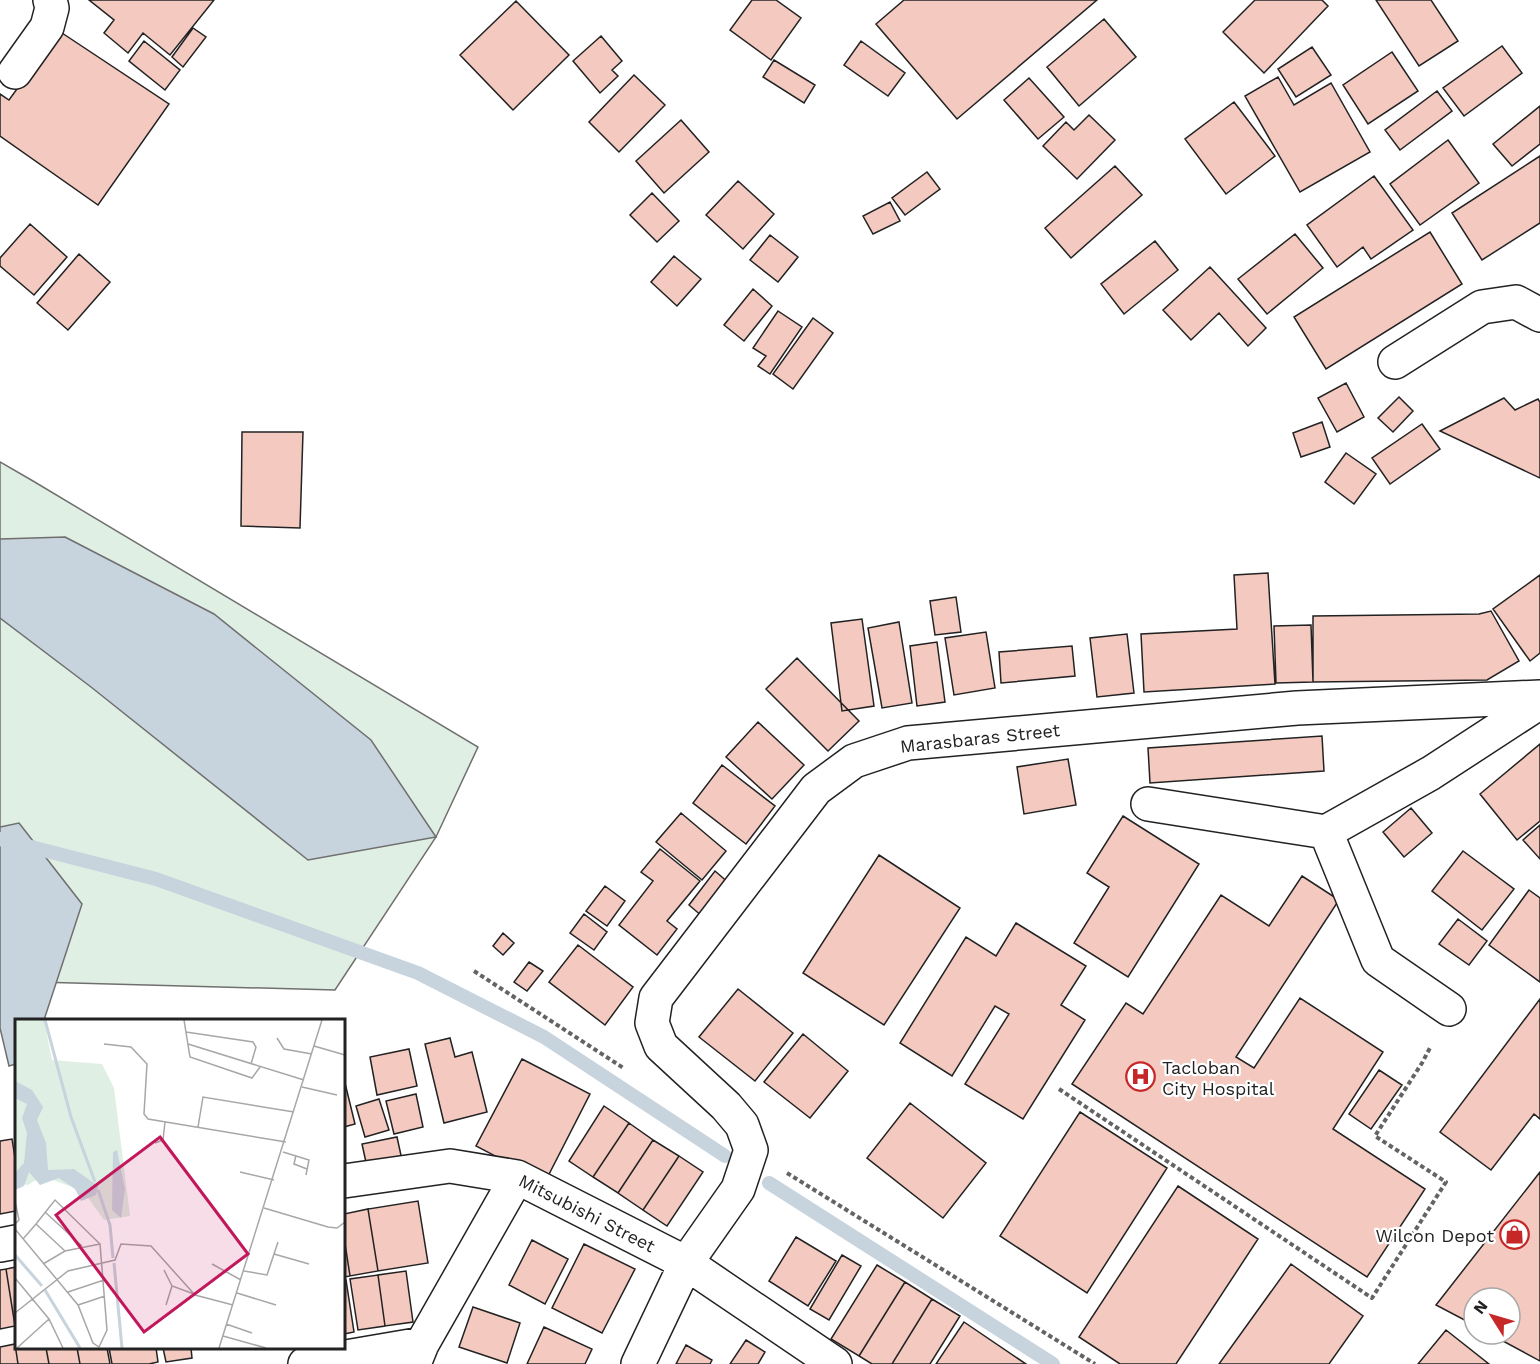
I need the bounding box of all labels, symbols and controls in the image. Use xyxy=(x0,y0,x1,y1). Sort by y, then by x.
street label: Marasbaras Street xyxy=(899,719,1061,757)
inset map xyxy=(15,1019,345,1349)
place label: Tacloban City Hospital xyxy=(1162,1057,1275,1099)
hospital icon: Tacloban City Hospital xyxy=(1125,1061,1157,1093)
street label: Mitsubishi Street xyxy=(515,1170,659,1257)
shop icon: Wilcon Depot xyxy=(1499,1219,1531,1251)
place label: Wilcon Depot xyxy=(1375,1225,1494,1246)
north arrow xyxy=(1462,1286,1522,1346)
text: N xyxy=(1469,1297,1492,1318)

